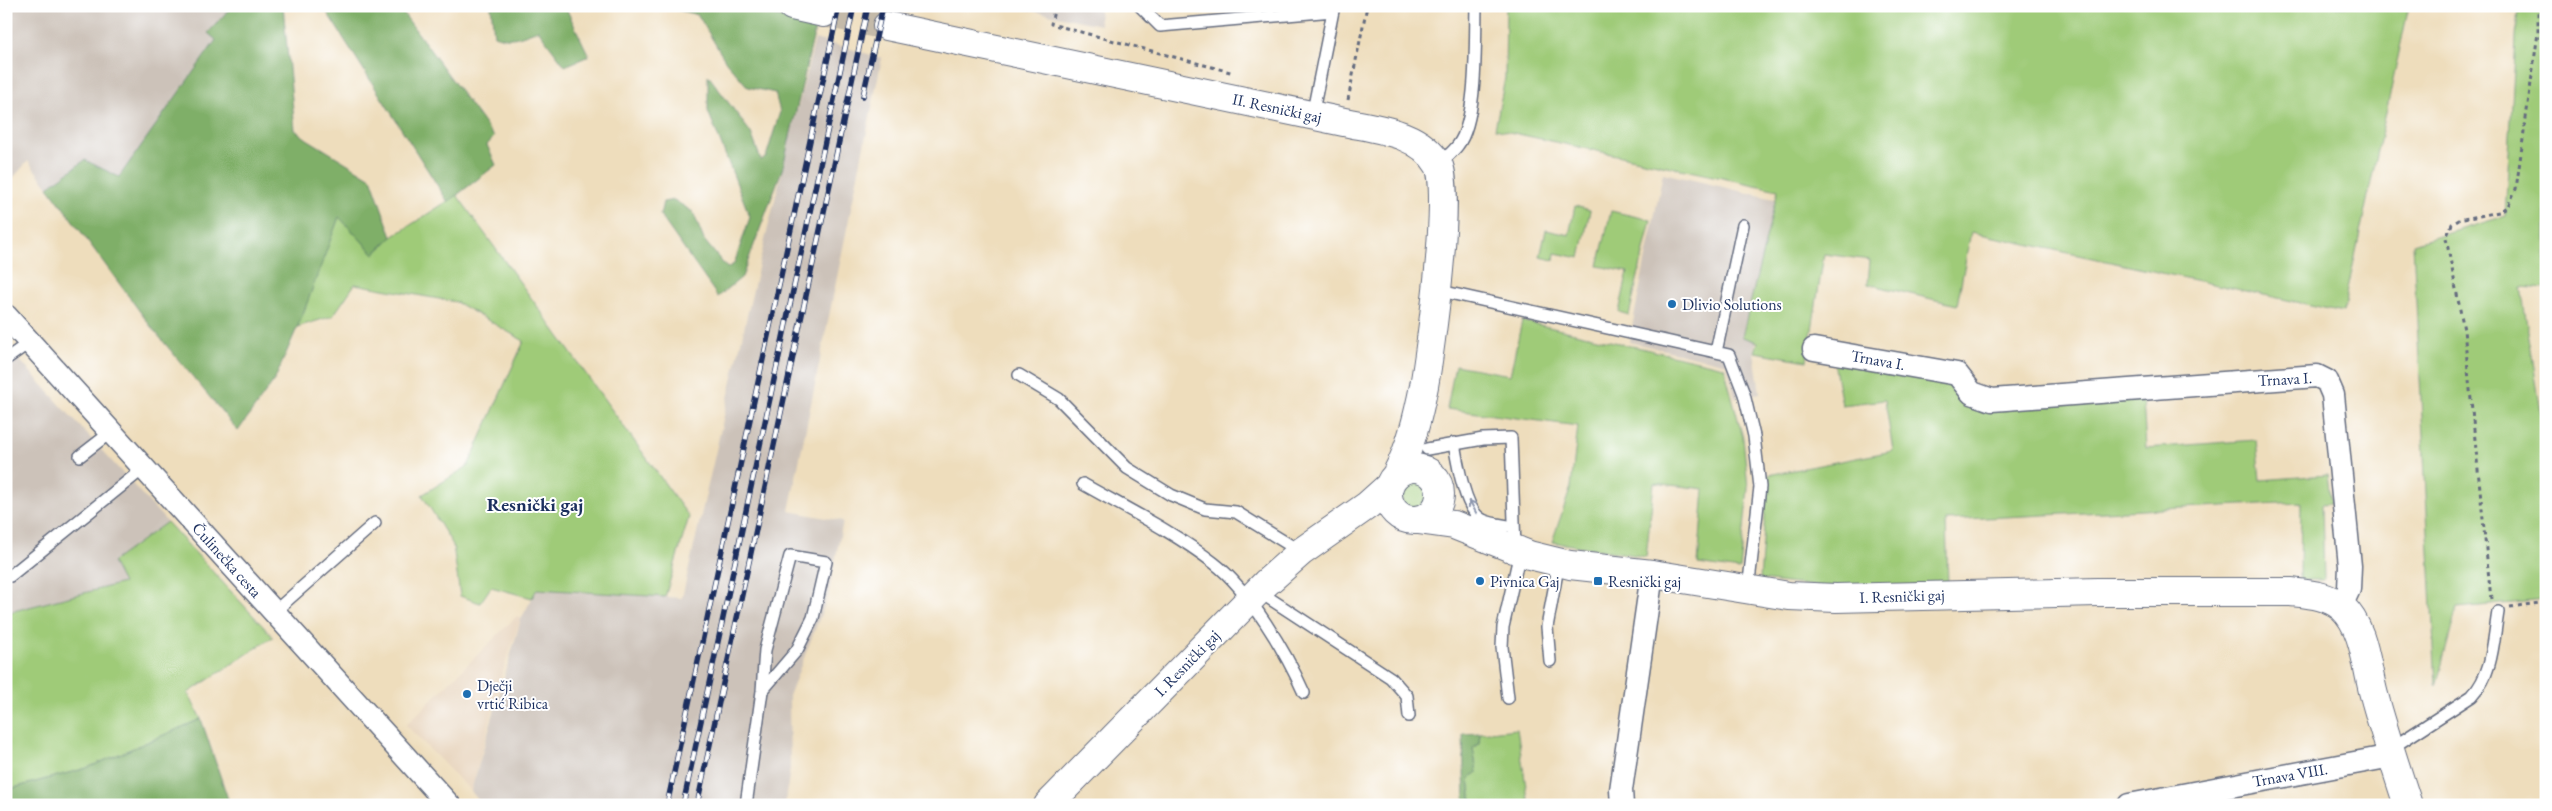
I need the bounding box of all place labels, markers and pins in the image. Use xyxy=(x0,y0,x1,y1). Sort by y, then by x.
place label: Dlivio Solutions xyxy=(1682,294,1782,315)
marker: Dlivio Solutions xyxy=(1666,298,1678,310)
place label: Pivnica Gaj xyxy=(1490,571,1560,592)
place label: Resnički gaj xyxy=(1608,571,1681,592)
marker: Pivnica Gaj xyxy=(1474,575,1486,587)
marker: Resnički gaj xyxy=(1592,575,1604,587)
place label: Dječji vrtić Ribica xyxy=(477,675,549,714)
marker: Dječji vrtić Ribica xyxy=(461,688,473,700)

